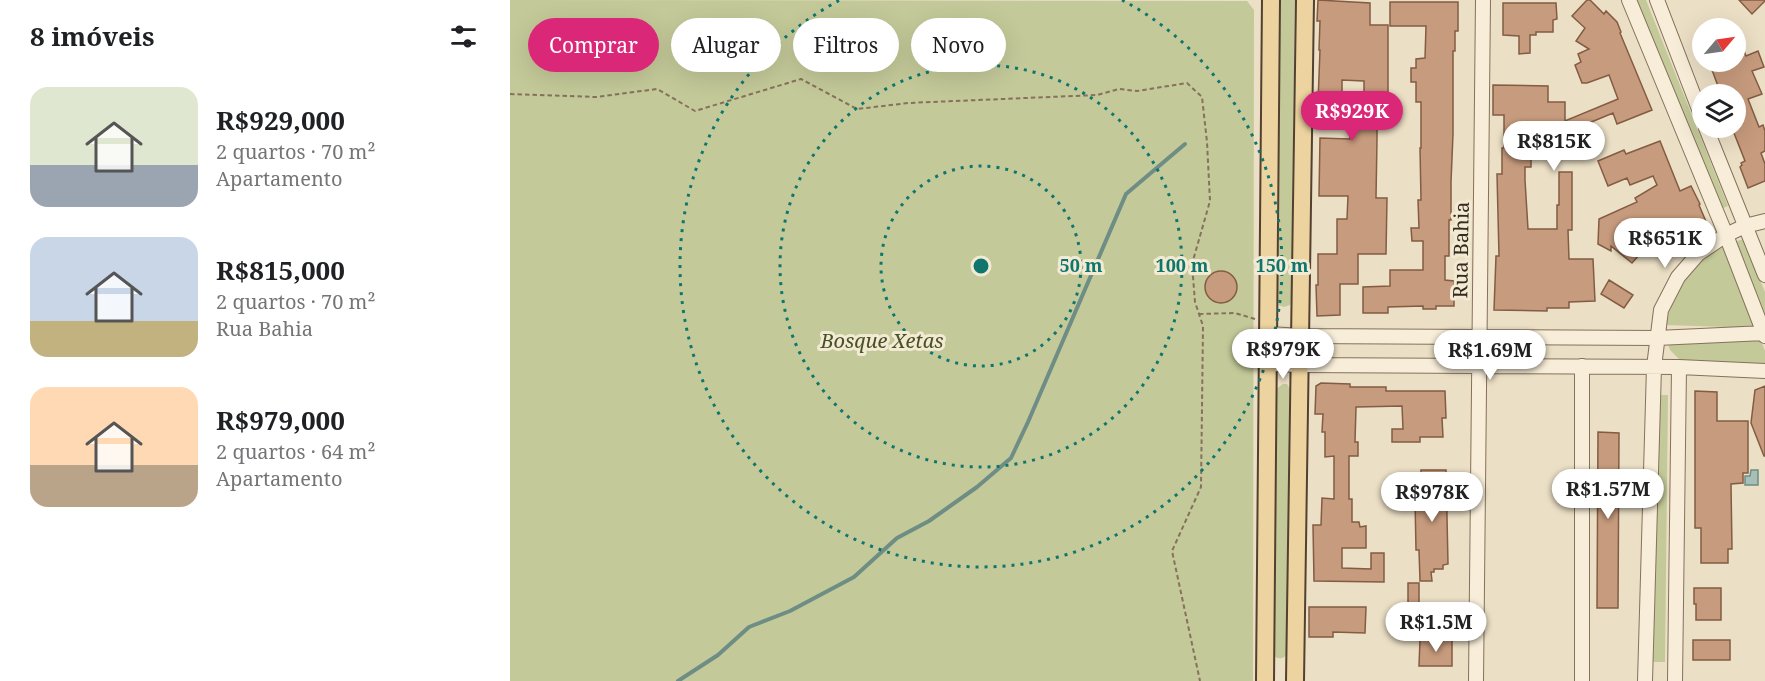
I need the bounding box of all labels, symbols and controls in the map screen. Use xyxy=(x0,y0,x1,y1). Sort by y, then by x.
text: 8 imóveis xyxy=(30,18,155,54)
chip: Comprar xyxy=(528,18,659,72)
chip: Alugar xyxy=(671,18,781,72)
chip: Filtros xyxy=(793,18,899,72)
chip: Novo xyxy=(911,18,1006,72)
north arrow xyxy=(1692,18,1746,72)
map controls xyxy=(1692,18,1746,138)
icon: filters xyxy=(447,20,480,53)
button: layers xyxy=(1692,84,1746,138)
pin: R$929K xyxy=(1303,91,1401,142)
text: R$929K xyxy=(1315,97,1389,124)
text: R$929,000 xyxy=(216,102,345,138)
icon: home xyxy=(78,111,150,183)
pin: R$815K xyxy=(1505,121,1603,172)
text: R$815K xyxy=(1517,127,1591,154)
text: 2 quartos · 70 m² xyxy=(216,138,376,165)
text: Apartamento xyxy=(216,165,342,192)
street label: Rua Bahia xyxy=(1446,201,1475,299)
pin: R$651K xyxy=(1616,218,1714,269)
text: R$651K xyxy=(1628,224,1702,251)
text: R$815,000 xyxy=(216,252,345,288)
text: 50 m xyxy=(1060,253,1103,277)
text: 100 m xyxy=(1156,253,1209,277)
text: 150 m xyxy=(1256,253,1309,277)
centre of rings xyxy=(971,256,991,276)
icon: home xyxy=(78,261,150,333)
text: 2 quartos · 70 m² xyxy=(216,288,376,315)
text: Rua Bahia xyxy=(216,315,313,342)
park label: Bosque Xetas xyxy=(819,327,944,354)
pin: R$979K xyxy=(1234,329,1332,380)
pin: R$1.69M xyxy=(1435,330,1545,381)
text: R$979K xyxy=(1246,335,1320,362)
text: R$1.69M xyxy=(1448,336,1532,363)
text: R$979,000 xyxy=(216,402,345,438)
icon: home xyxy=(78,411,150,483)
text: 2 quartos · 64 m² xyxy=(216,438,376,465)
text: Apartamento xyxy=(216,465,342,492)
pin: R$1.57M xyxy=(1553,469,1663,520)
pin: R$978K xyxy=(1383,472,1481,523)
text: R$1.57M xyxy=(1566,475,1650,502)
text: R$978K xyxy=(1395,478,1469,505)
pin: R$1.5M xyxy=(1387,602,1485,653)
text: R$1.5M xyxy=(1399,608,1473,635)

